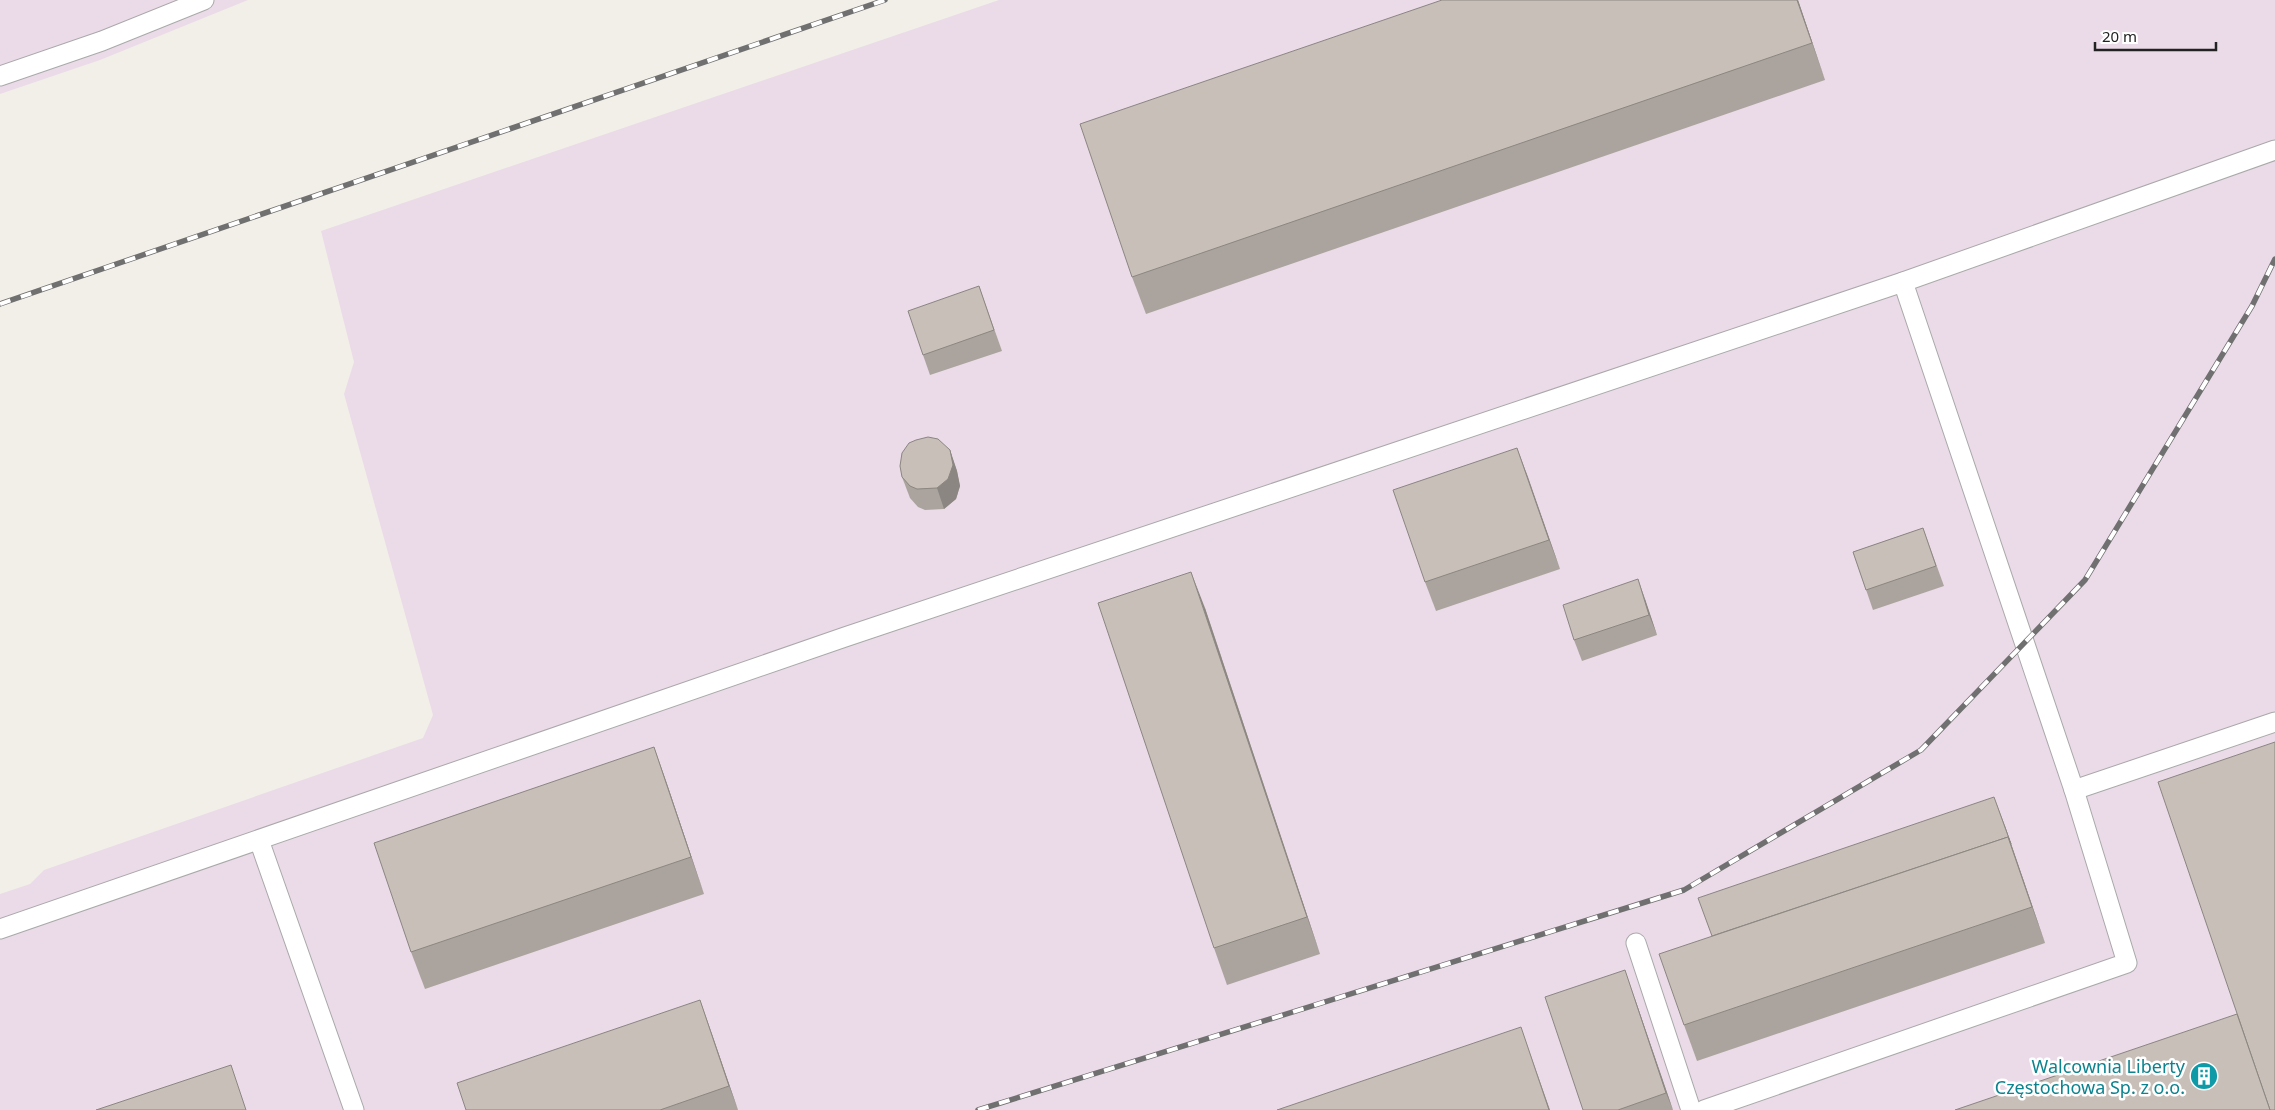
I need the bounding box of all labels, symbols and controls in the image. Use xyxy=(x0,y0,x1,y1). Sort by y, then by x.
scale bar xyxy=(2095,20,2216,52)
text: 20 m xyxy=(2102,26,2137,46)
place label: Walcownia Liberty Częstochowa Sp. z o.o. xyxy=(1995,1054,2186,1099)
building icon: Walcownia Liberty Częstochowa Sp. z o.o. xyxy=(2189,1061,2219,1091)

